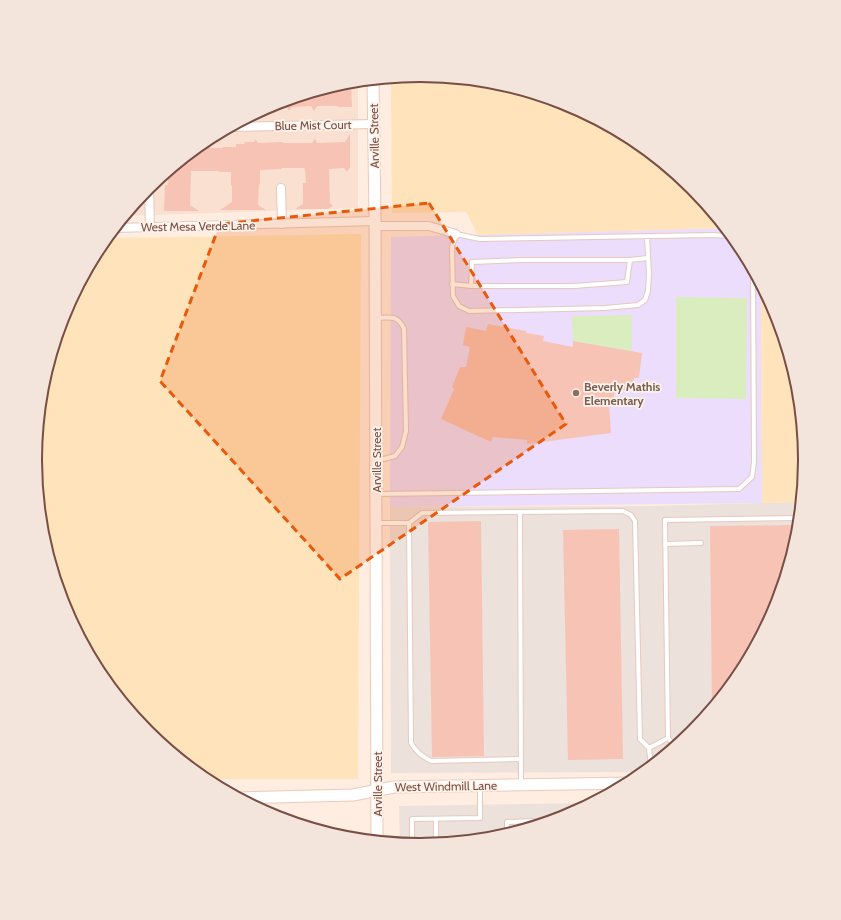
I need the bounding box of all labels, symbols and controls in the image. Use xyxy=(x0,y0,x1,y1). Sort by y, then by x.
street label: Arville Street xyxy=(366,103,382,169)
street label: Blue Mist Court xyxy=(274,117,352,133)
street label: West Mesa Verde Lane xyxy=(141,218,255,234)
place label: Beverly Mathis Elementary xyxy=(584,379,660,408)
marker: Beverly Mathis Elementary xyxy=(571,388,581,398)
street label: Arville Street xyxy=(369,428,384,492)
street label: Arville Street xyxy=(370,752,385,816)
street label: West Windmill Lane xyxy=(395,778,497,794)

